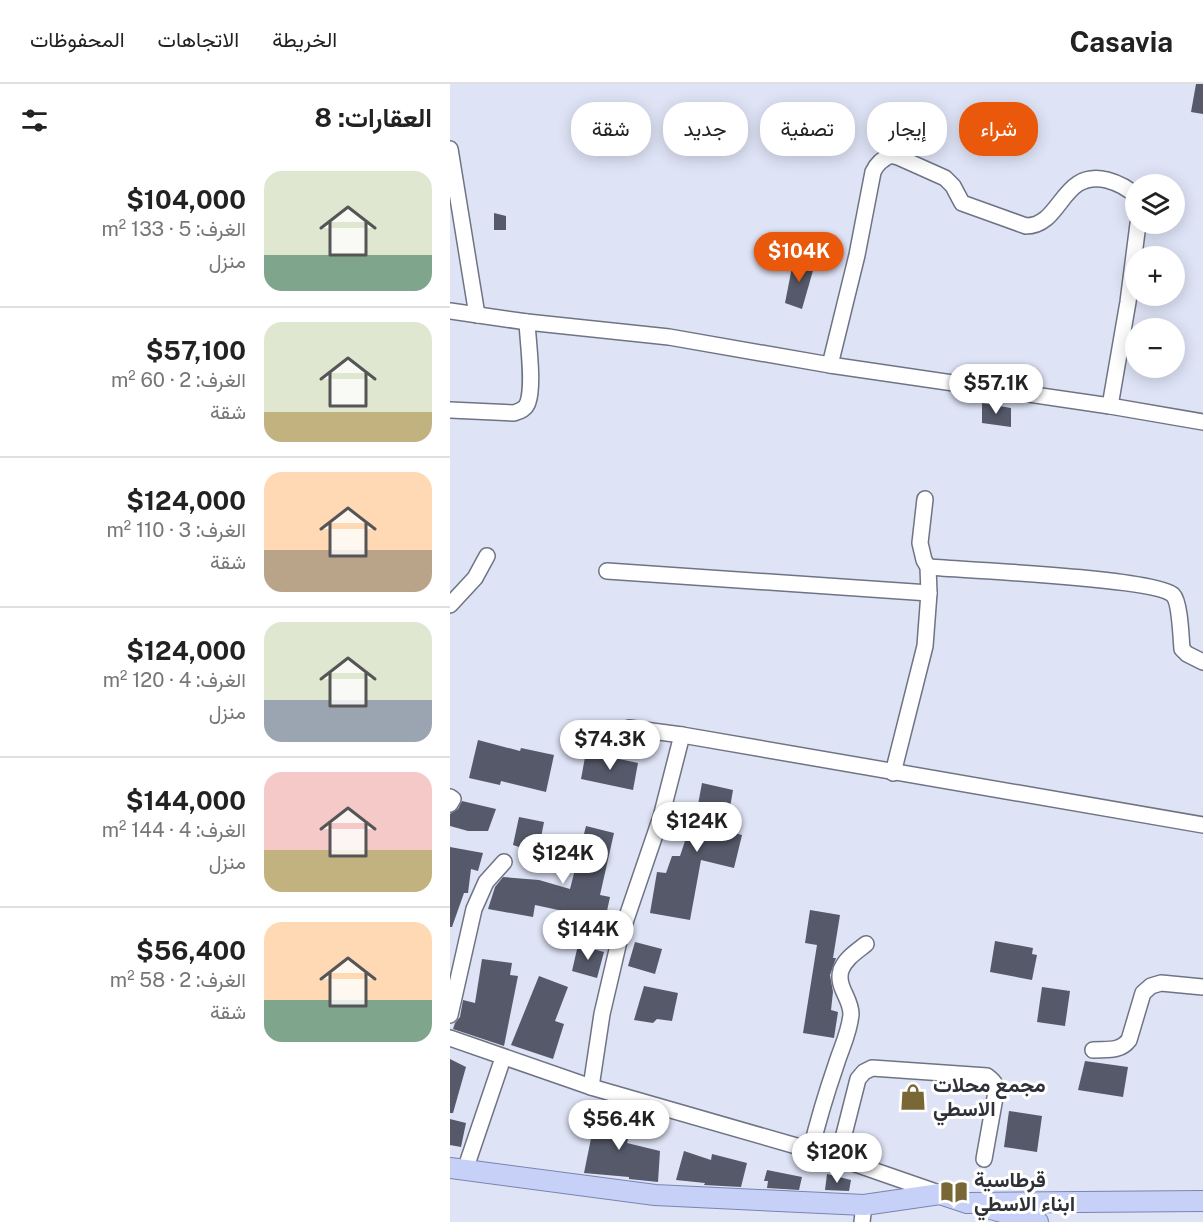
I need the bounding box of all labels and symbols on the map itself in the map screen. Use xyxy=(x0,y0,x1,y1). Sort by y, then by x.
pin: $104K xyxy=(757,232,841,283)
pin: $57.1K xyxy=(947,364,1045,415)
pin: $74.3K xyxy=(561,720,659,771)
pin: $124K xyxy=(655,802,739,853)
pin: $124K xyxy=(521,834,605,885)
pin: $144K xyxy=(546,910,630,961)
place label: مجمع محلات الاسطي xyxy=(933,1072,1046,1126)
shop icon: مجمع محلات الاسطي xyxy=(898,1082,928,1112)
pin: $56.4K xyxy=(570,1100,668,1151)
pin: $120K xyxy=(795,1133,879,1184)
place label: قرطاسية ابناء الاسطي xyxy=(974,1167,1075,1221)
library icon: قرطاسية ابناء الاسطي xyxy=(939,1177,969,1207)

